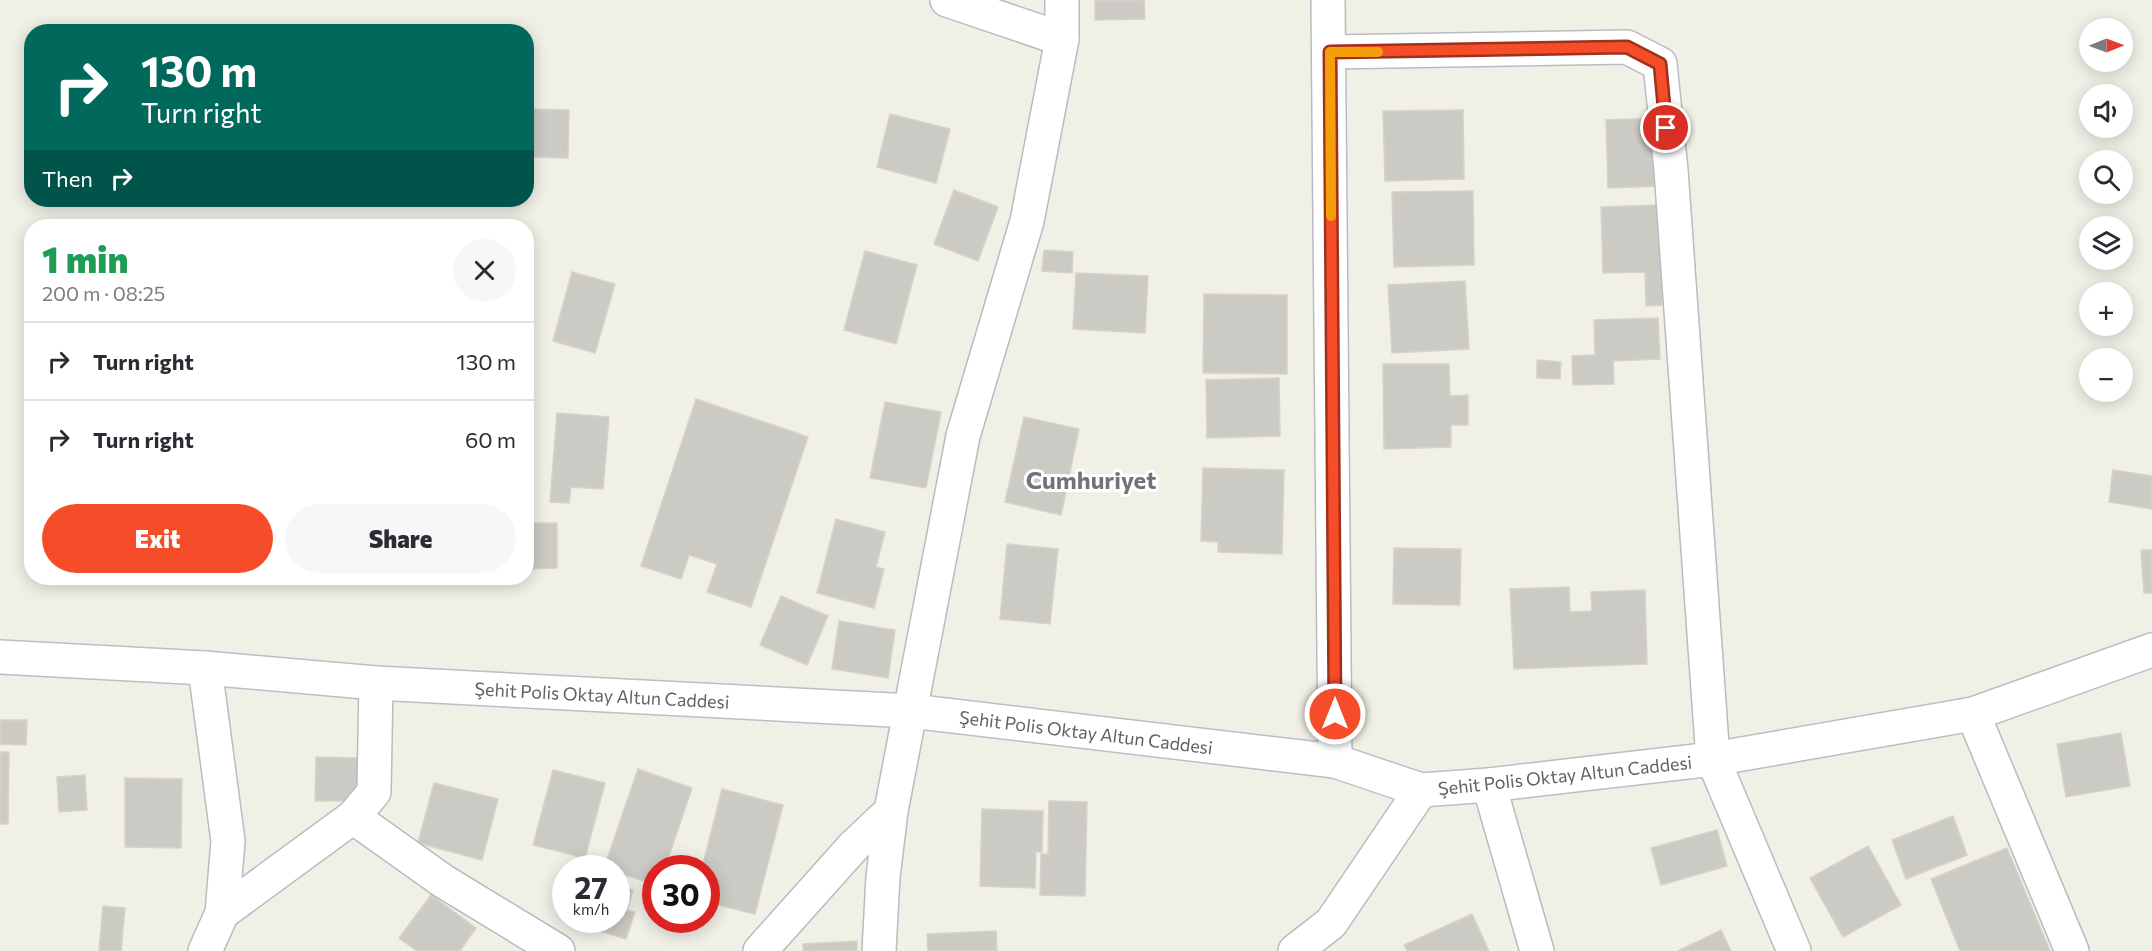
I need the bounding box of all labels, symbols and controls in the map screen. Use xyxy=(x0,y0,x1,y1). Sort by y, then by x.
north arrow xyxy=(2079,18,2133,72)
map controls xyxy=(2079,18,2133,402)
text: 130 m xyxy=(141,44,257,96)
icon: right xyxy=(42,48,120,126)
button: sound xyxy=(2079,84,2133,138)
text: Turn right xyxy=(141,96,261,129)
pin xyxy=(1640,102,1691,153)
icon: arrive xyxy=(1649,111,1682,144)
button: search xyxy=(2079,150,2133,204)
icon: right xyxy=(105,162,138,195)
text: Then xyxy=(42,165,93,192)
button: layers xyxy=(2079,216,2133,270)
text: 1 min xyxy=(42,236,128,280)
button: close xyxy=(453,239,516,302)
text: 200 m · 08:25 xyxy=(42,281,165,305)
button: + xyxy=(2079,282,2133,336)
icon: right xyxy=(42,345,75,378)
text: Turn right xyxy=(93,348,194,375)
text: 130 m xyxy=(456,348,516,375)
button: − xyxy=(2079,348,2133,402)
icon: right xyxy=(42,423,75,456)
text: Turn right xyxy=(93,426,194,453)
text: 60 m xyxy=(465,426,516,453)
district label: Cumhuriyet xyxy=(1026,465,1156,494)
button: Exit xyxy=(42,504,273,573)
button: Share xyxy=(285,504,516,573)
street label: Şehit Polis Oktay Altun Caddesi xyxy=(474,677,730,713)
position arrow xyxy=(1303,682,1367,746)
street label: Şehit Polis Oktay Altun Caddesi xyxy=(958,706,1214,758)
street label: Şehit Polis Oktay Altun Caddesi xyxy=(1437,751,1693,799)
speed limit sign: 30 xyxy=(642,855,720,933)
text: 27 xyxy=(574,868,608,905)
text: km/h xyxy=(573,900,609,918)

